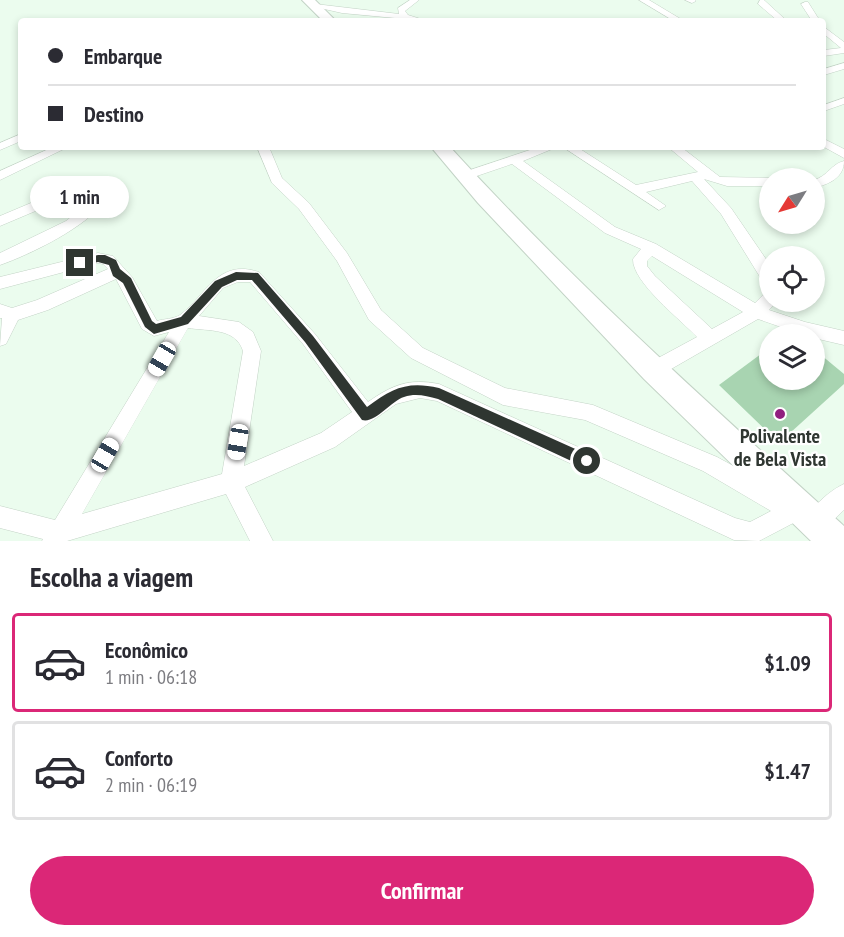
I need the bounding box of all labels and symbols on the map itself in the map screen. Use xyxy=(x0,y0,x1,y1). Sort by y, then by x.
north arrow xyxy=(759,168,825,234)
callout: 1 min xyxy=(31,176,130,218)
route end xyxy=(66,249,93,276)
car xyxy=(145,339,179,379)
marker: Polivalente de Bela Vista xyxy=(773,407,787,421)
car xyxy=(226,423,250,461)
place label: Polivalente de Bela Vista xyxy=(734,423,826,472)
car xyxy=(88,435,122,475)
route start xyxy=(573,447,600,474)

